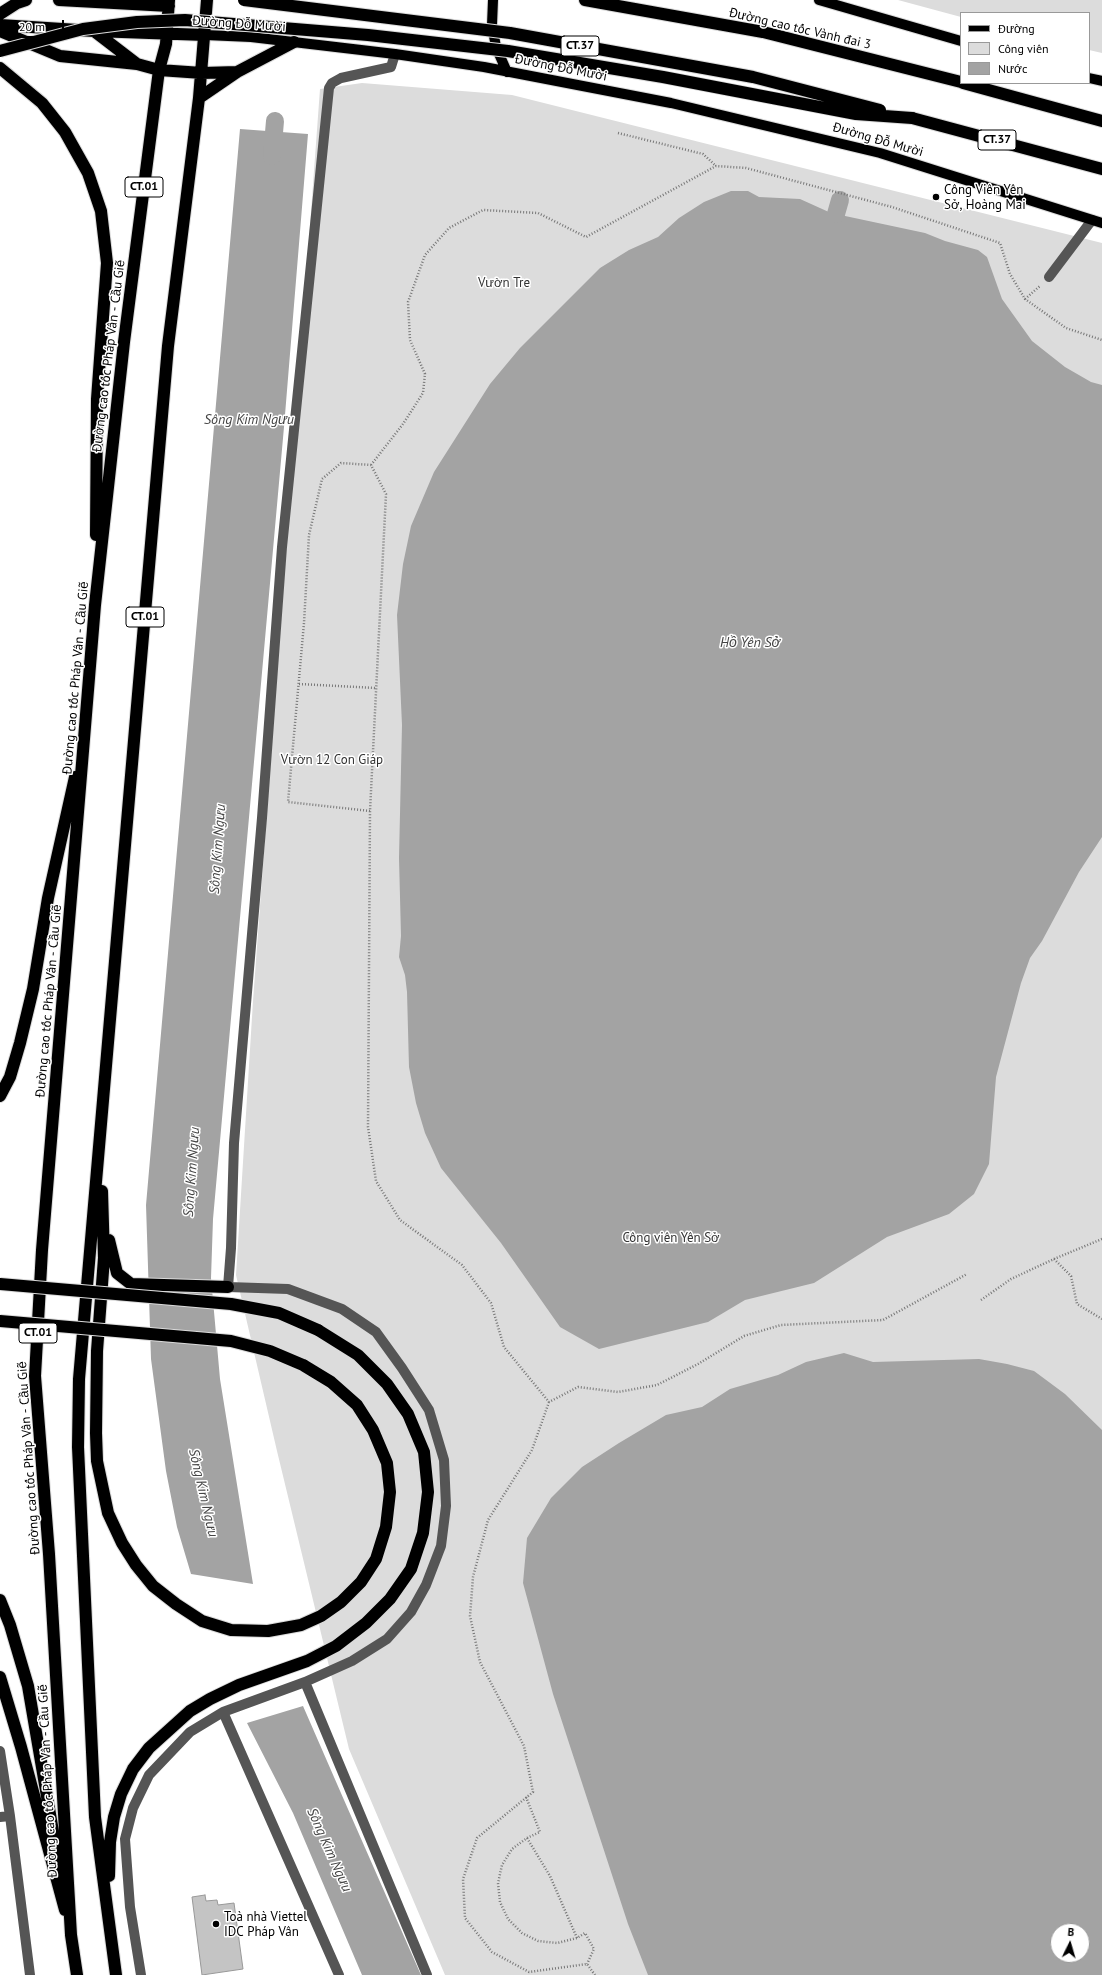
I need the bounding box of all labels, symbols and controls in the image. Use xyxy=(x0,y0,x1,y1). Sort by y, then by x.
street label: Đường cao tốc Vành đai 3 xyxy=(728,5,872,53)
scale bar xyxy=(14,12,66,38)
legend xyxy=(960,12,1090,84)
street label: Đường Đỗ Mười xyxy=(192,13,286,35)
text: 20 m xyxy=(19,19,45,34)
text: Đường xyxy=(998,21,1035,36)
road number: CT.37 xyxy=(561,36,599,56)
text: Công viên xyxy=(998,41,1049,56)
street label: Đường Đỗ Mười xyxy=(514,51,608,85)
text: Nước xyxy=(998,61,1027,76)
street label: Đường Đỗ Mười xyxy=(831,120,925,160)
road number: CT.37 xyxy=(978,130,1016,150)
road number: CT.01 xyxy=(125,177,163,197)
place label: Công Viên Yên Sở, Hoàng Mai xyxy=(944,182,1026,213)
marker: Công Viên Yên Sở, Hoàng Mai xyxy=(931,192,941,202)
street label: Đường cao tốc Pháp Vân - Cầu Giẽ xyxy=(89,259,129,453)
park label: Vườn Tre xyxy=(478,275,530,291)
water label: Sông Kim Ngưu xyxy=(204,412,294,428)
street label: Đường cao tốc Pháp Vân - Cầu Giẽ xyxy=(60,581,92,775)
road number: CT.01 xyxy=(126,607,164,627)
water label: Hồ Yên Sở xyxy=(720,635,780,651)
park label: Vườn 12 Con Giáp xyxy=(281,752,383,768)
water label: Sông Kim Ngưu xyxy=(206,804,230,894)
street label: Đường cao tốc Pháp Vân - Cầu Giẽ xyxy=(33,904,65,1098)
water label: Sông Kim Ngưu xyxy=(180,1127,204,1217)
park label: Công viên Yên Sở xyxy=(622,1230,720,1246)
road number: CT.01 xyxy=(19,1323,57,1343)
street label: Đường cao tốc Pháp Vân - Cầu Giẽ xyxy=(14,1361,44,1555)
water label: Sông Kim Ngưu xyxy=(185,1447,221,1539)
street label: Đường cao tốc Pháp Vân - Cầu Giẽ xyxy=(35,1684,61,1878)
water label: Sông Kim Ngưu xyxy=(303,1805,355,1895)
place label: Toà nhà Viettel IDC Pháp Vân xyxy=(224,1909,307,1940)
marker: Toà nhà Viettel IDC Pháp Vân xyxy=(211,1919,221,1929)
north arrow xyxy=(1050,1923,1090,1963)
text: B xyxy=(1067,1925,1075,1939)

